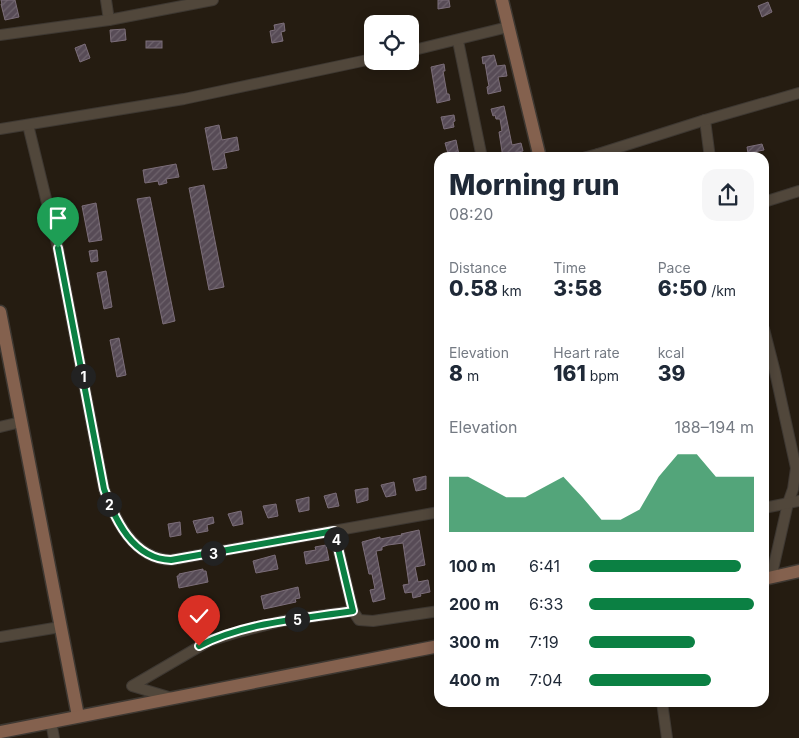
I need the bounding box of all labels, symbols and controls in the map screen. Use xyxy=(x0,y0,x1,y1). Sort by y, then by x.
map controls xyxy=(364,15,419,70)
button: locate xyxy=(364,15,419,70)
text: Morning run xyxy=(449,168,619,202)
button: share xyxy=(702,169,754,221)
pin xyxy=(37,197,79,248)
icon: arrive xyxy=(44,204,72,232)
text: 08:20 xyxy=(449,204,493,224)
text: Distance xyxy=(449,259,507,276)
text: Time xyxy=(553,259,586,276)
text: Pace xyxy=(658,259,691,276)
text: 0.58 xyxy=(449,276,498,301)
text: 3:58 xyxy=(553,276,602,301)
text: 6:50 xyxy=(658,276,707,301)
text: km xyxy=(498,282,522,299)
text: /km xyxy=(707,282,736,299)
text: Elevation xyxy=(449,344,509,361)
text: Heart rate xyxy=(553,344,620,361)
text: kcal xyxy=(658,344,684,361)
text: 8 xyxy=(449,361,463,386)
text: 161 xyxy=(553,361,586,386)
text: 39 xyxy=(658,361,685,386)
pin: 1 xyxy=(70,364,96,388)
text: m xyxy=(463,367,479,384)
text: bpm xyxy=(586,367,619,384)
text: 1 xyxy=(80,368,87,385)
text: Elevation xyxy=(449,417,518,437)
text: 188–194 m xyxy=(674,417,754,437)
pin: 2 xyxy=(96,492,122,516)
text: 2 xyxy=(105,496,114,513)
pin: 4 xyxy=(324,526,348,552)
text: 4 xyxy=(332,531,341,548)
pin: 3 xyxy=(200,540,226,566)
text: 3 xyxy=(209,545,218,562)
text: 100 m xyxy=(449,556,496,576)
text: 6:41 xyxy=(529,556,560,576)
text: 200 m xyxy=(449,594,499,614)
text: 6:33 xyxy=(529,594,563,614)
pin xyxy=(178,595,220,646)
icon: check xyxy=(185,602,213,630)
pin: 5 xyxy=(284,606,310,632)
text: 5 xyxy=(293,611,302,628)
text: 300 m xyxy=(449,632,499,652)
text: 7:19 xyxy=(529,632,559,652)
text: 400 m xyxy=(449,670,500,690)
text: 7:04 xyxy=(529,670,563,690)

